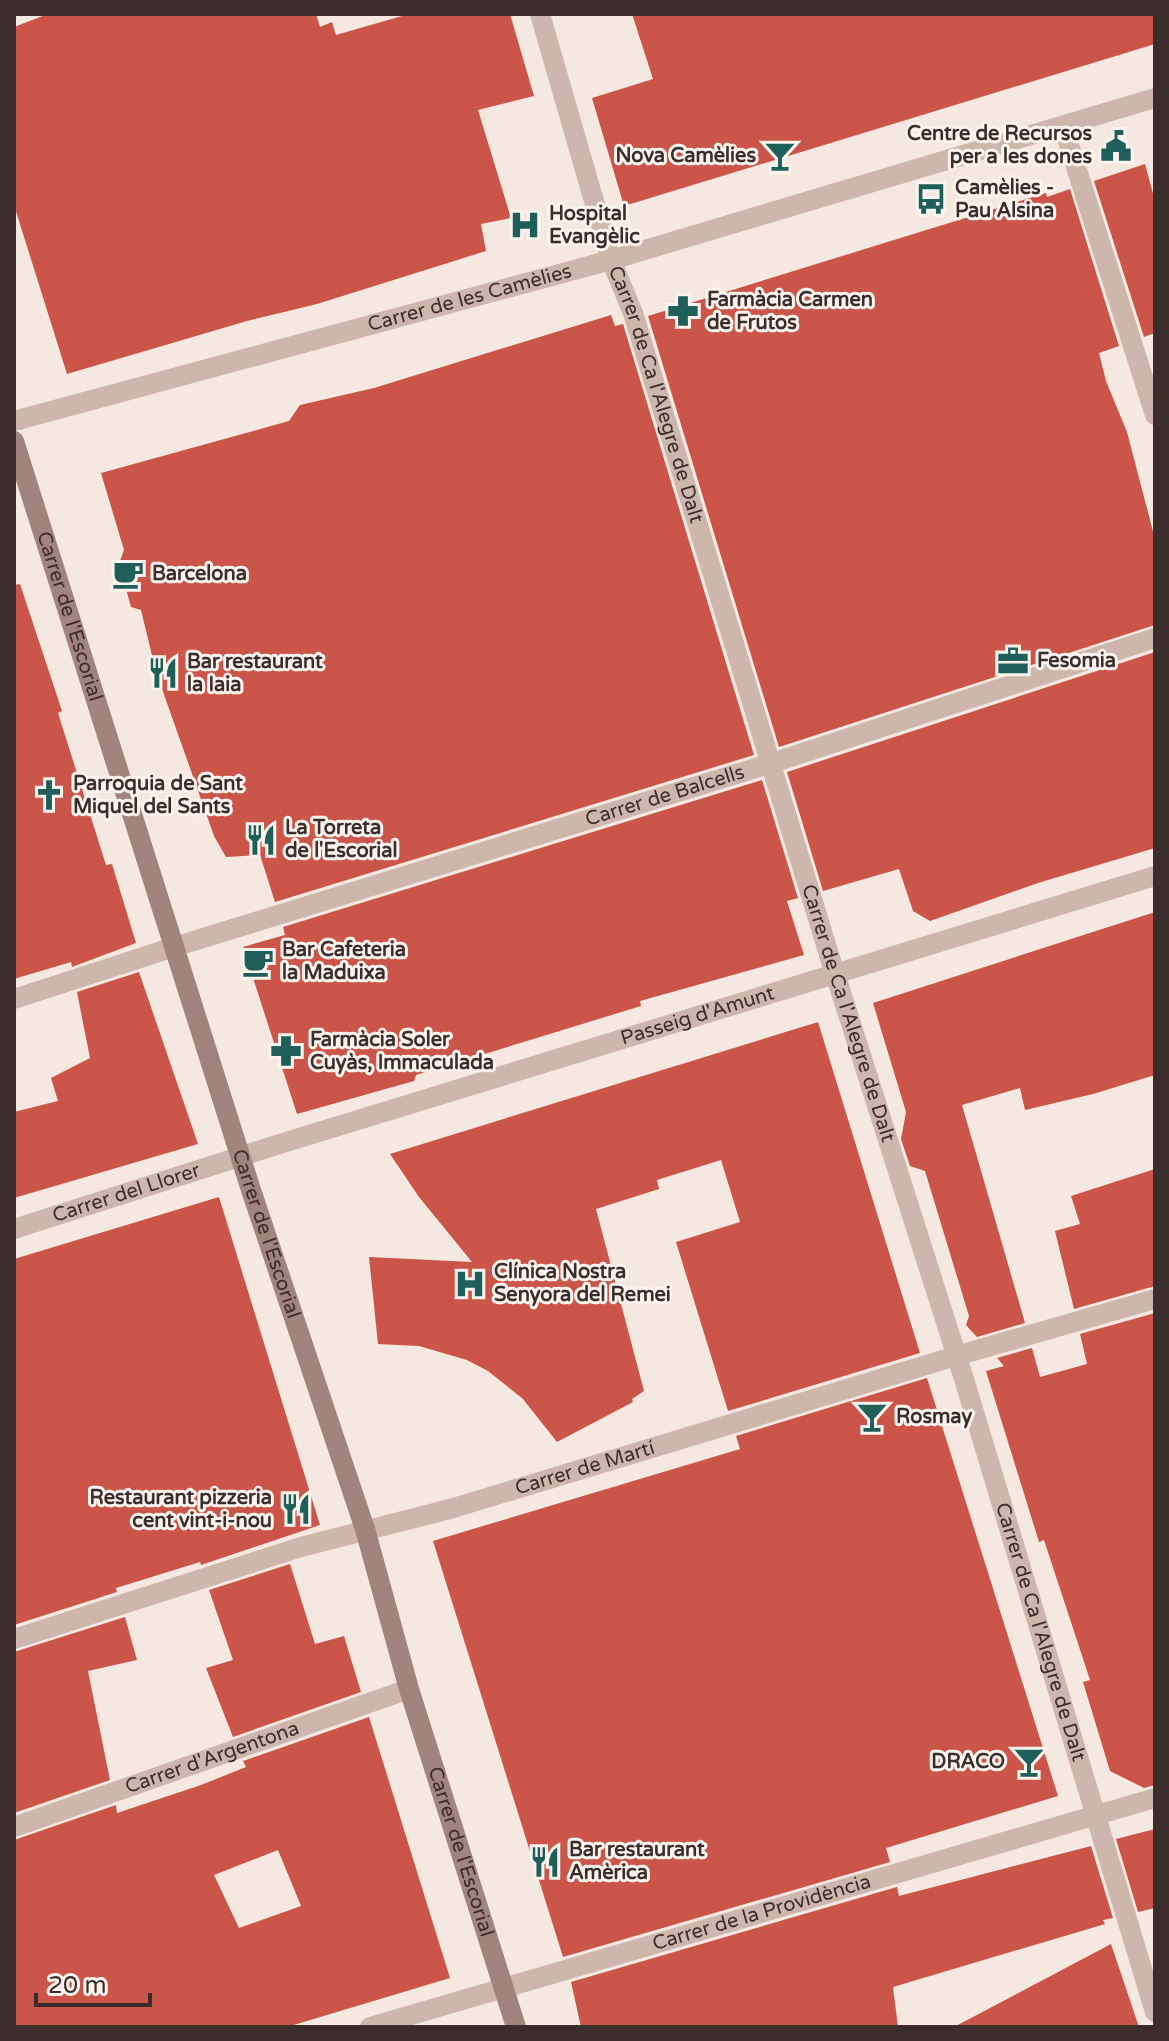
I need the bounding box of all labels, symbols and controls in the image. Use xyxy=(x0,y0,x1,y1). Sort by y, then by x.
place label: Centre de Recursos per a les dones xyxy=(907,122,1092,169)
public building icon: Centre de Recursos per a les dones xyxy=(1099,129,1133,163)
bar icon: Nova Camèlies xyxy=(763,139,797,173)
place label: Nova Camèlies xyxy=(616,144,756,168)
place label: Camèlies - Pau Alsina xyxy=(955,176,1054,223)
bus stop icon: Camèlies - Pau Alsina xyxy=(914,182,948,216)
place label: Hospital Evangèlic xyxy=(549,202,640,249)
hospital icon: Hospital Evangèlic xyxy=(508,208,542,242)
street label: Carrer de les Camèlies xyxy=(365,259,574,337)
street label: Carrer de Ca l'Alegre de Dalt xyxy=(603,262,709,526)
place label: Farmàcia Carmen de Frutos xyxy=(707,288,873,335)
pharmacy icon: Farmàcia Carmen de Frutos xyxy=(666,294,700,328)
street label: Carrer de l'Escorial xyxy=(31,528,108,704)
cafe icon: Barcelona xyxy=(111,557,145,591)
place label: Barcelona xyxy=(152,562,247,586)
office icon: Fesomia xyxy=(996,644,1030,678)
place label: Fesomia xyxy=(1037,649,1116,673)
place label: Bar restaurant la Iaia xyxy=(187,650,323,697)
restaurant icon: Bar restaurant la Iaia xyxy=(146,656,180,690)
street label: Carrer de Balcells xyxy=(583,760,748,832)
place label: Parroquia de Sant Miquel del Sants xyxy=(73,772,243,819)
church icon: Parroquia de Sant Miquel del Sants xyxy=(32,778,66,812)
place label: La Torreta de l'Escorial xyxy=(285,816,397,863)
restaurant icon: La Torreta de l'Escorial xyxy=(244,823,278,857)
street label: Carrer de Ca l'Alegre de Dalt xyxy=(796,882,900,1146)
place label: Bar Cafeteria la Maduixa xyxy=(282,938,406,985)
cafe icon: Bar Cafeteria la Maduixa xyxy=(241,945,275,979)
street label: Passeig d'Amunt xyxy=(618,981,778,1051)
place label: Farmàcia Soler Cuyàs, Immaculada xyxy=(310,1028,494,1075)
pharmacy icon: Farmàcia Soler Cuyàs, Immaculada xyxy=(269,1034,303,1068)
street label: Carrer de l'Escorial xyxy=(227,1146,305,1322)
street label: Carrer del Llorer xyxy=(50,1158,204,1228)
place label: Clínica Nostra Senyora del Remei xyxy=(494,1260,671,1307)
hospital icon: Clínica Nostra Senyora del Remei xyxy=(453,1267,487,1301)
bar icon: Rosmay xyxy=(855,1400,889,1434)
place label: Rosmay xyxy=(896,1405,972,1429)
street label: Carrer de Martí xyxy=(512,1436,657,1501)
place label: Restaurant pizzeria cent vint-i-nou xyxy=(90,1486,272,1533)
restaurant icon: Restaurant pizzeria cent vint-i-nou xyxy=(279,1492,313,1526)
street label: Carrer de Ca l'Alegre de Dalt xyxy=(990,1500,1091,1765)
street label: Carrer d'Argentona xyxy=(122,1716,302,1799)
bar icon: DRACO xyxy=(1012,1745,1046,1779)
place label: DRACO xyxy=(931,1750,1005,1774)
street label: Carrer de l'Escorial xyxy=(422,1764,499,1940)
place label: Bar restaurant Amèrica xyxy=(569,1838,705,1885)
restaurant icon: Bar restaurant Amèrica xyxy=(528,1845,562,1879)
street label: Carrer de la Providència xyxy=(650,1870,874,1956)
scale bar xyxy=(36,1957,150,2007)
text: 20 m xyxy=(48,1971,106,2000)

